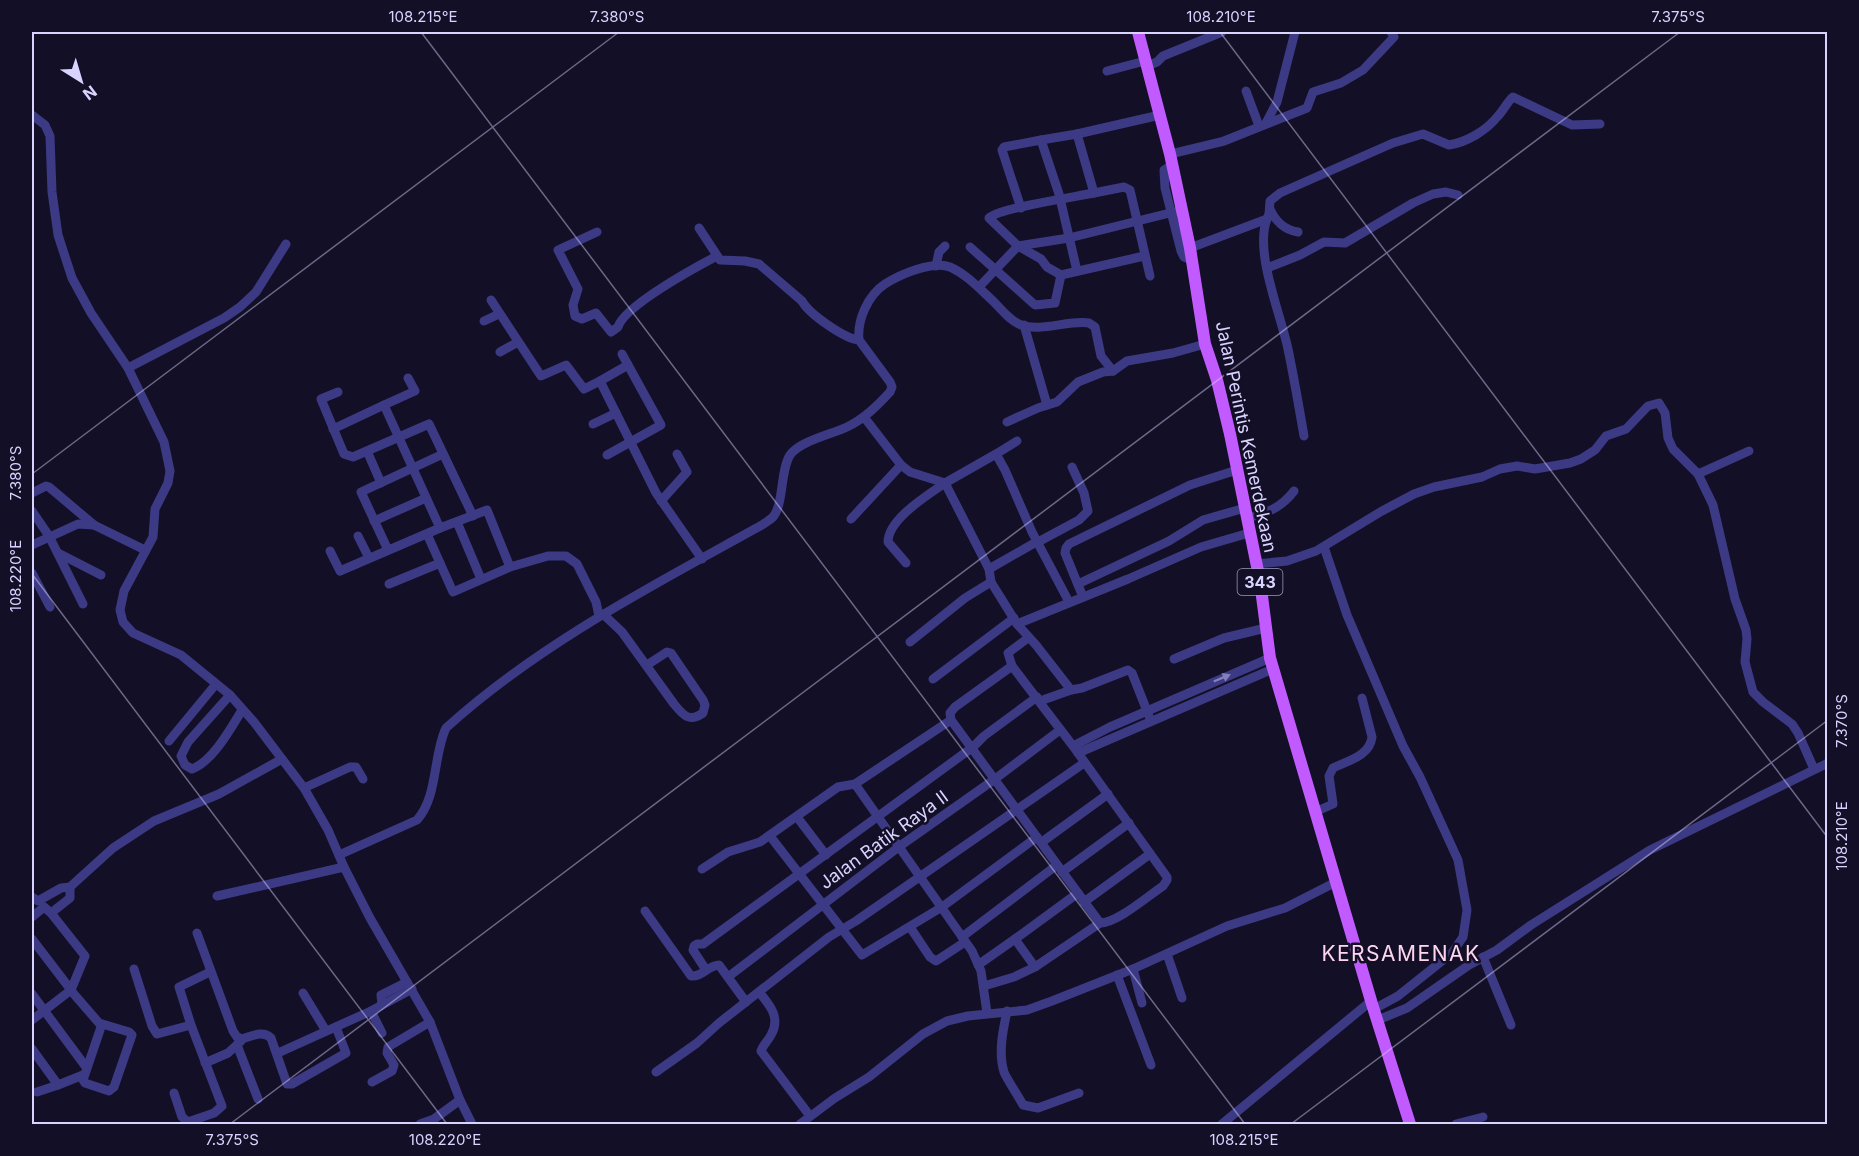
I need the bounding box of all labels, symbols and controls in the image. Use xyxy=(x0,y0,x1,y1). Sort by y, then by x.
text: 108.215°E xyxy=(388,7,458,26)
text: 7.380°S xyxy=(590,7,645,26)
text: 108.210°E xyxy=(1186,7,1256,26)
text: 7.375°S xyxy=(1651,7,1705,26)
north arrow xyxy=(51,51,111,111)
text: N xyxy=(79,81,101,105)
street label: Jalan Perintis Kemerdekaan xyxy=(1212,319,1281,555)
text: 7.380°S xyxy=(6,446,25,501)
text: 108.220°E xyxy=(6,540,25,612)
road number: 343 xyxy=(1238,569,1282,595)
one-way arrow xyxy=(1213,673,1231,683)
text: 7.370°S xyxy=(1832,694,1851,748)
street label: Jalan Batik Raya II xyxy=(815,786,952,893)
text: 108.210°E xyxy=(1832,801,1851,871)
district label: KERSAMENAK xyxy=(1321,941,1481,966)
text: 7.375°S xyxy=(205,1130,259,1149)
text: 108.220°E xyxy=(409,1130,481,1149)
text: 108.215°E xyxy=(1209,1130,1279,1149)

